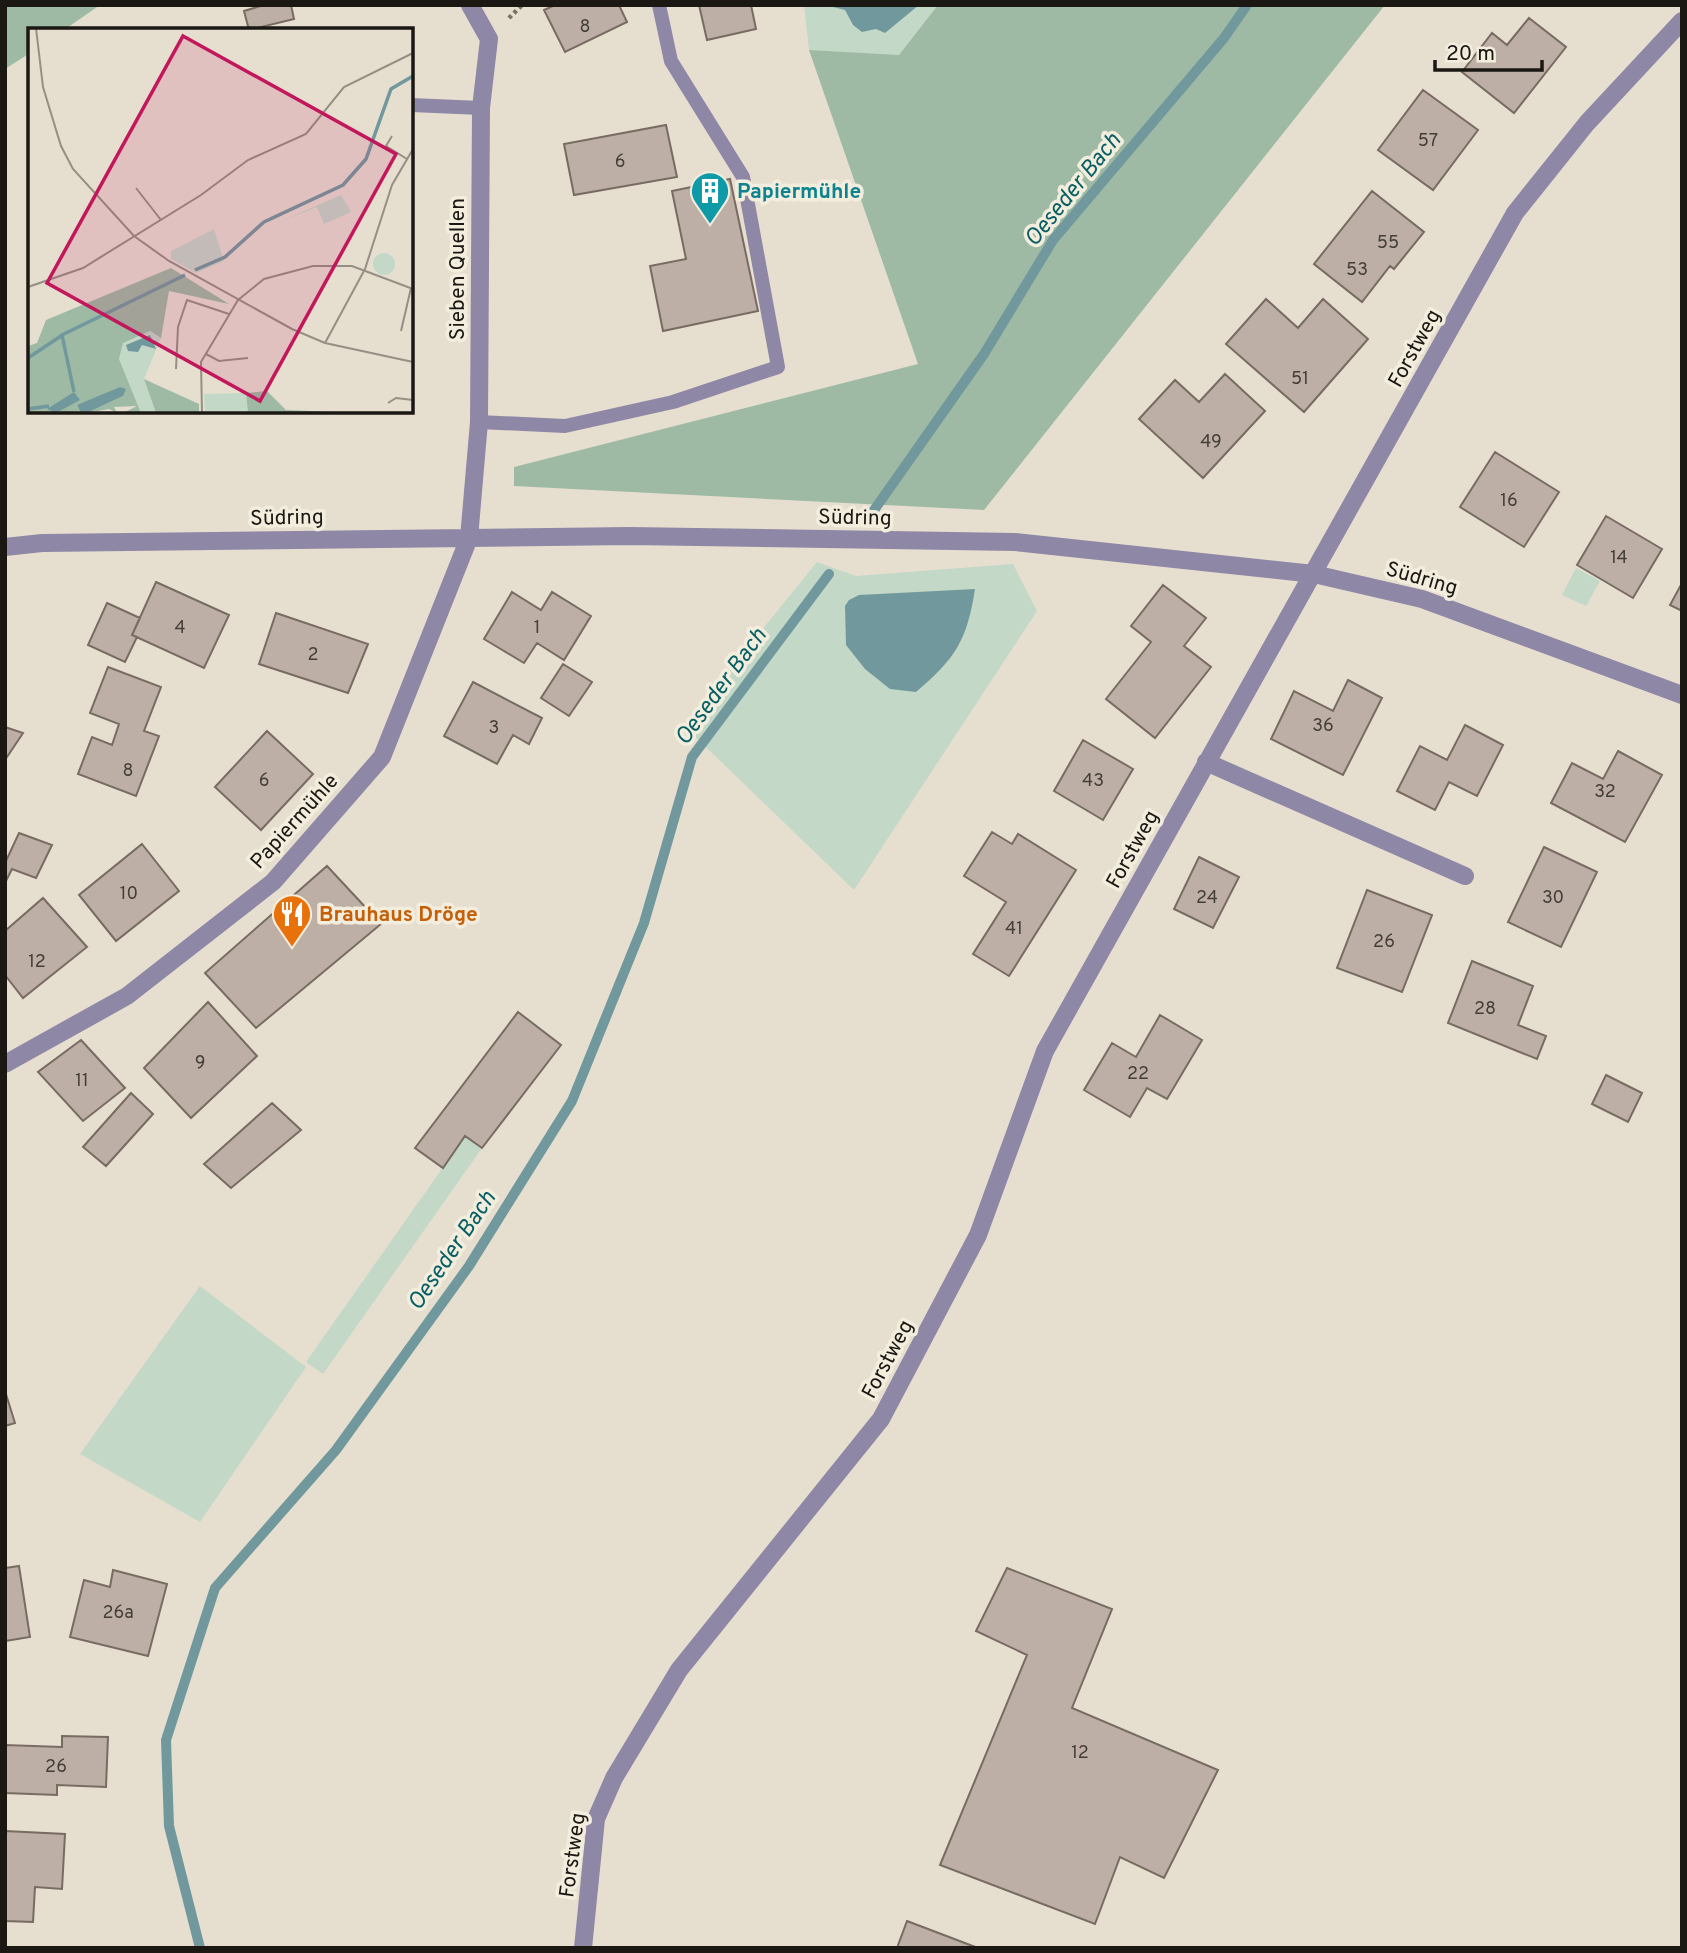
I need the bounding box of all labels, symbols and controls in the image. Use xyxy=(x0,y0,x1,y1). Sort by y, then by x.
house number: 8 xyxy=(580,16,591,39)
inset map xyxy=(28,28,413,413)
scale bar xyxy=(1435,28,1542,72)
text: 20 m xyxy=(1446,41,1495,68)
water label: Oeseder Bach xyxy=(1019,127,1129,253)
house number: 57 xyxy=(1418,130,1438,153)
house number: 6 xyxy=(615,151,625,174)
building icon: Papiermühle xyxy=(689,170,731,225)
place label: Papiermühle xyxy=(737,179,861,206)
street label: Sieben Quellen xyxy=(445,198,472,340)
house number: 55 xyxy=(1377,232,1399,255)
house number: 53 xyxy=(1346,259,1368,282)
street label: Forstweg xyxy=(1383,305,1448,393)
house number: 51 xyxy=(1291,368,1309,391)
house number: 49 xyxy=(1200,431,1222,454)
house number: 16 xyxy=(1500,490,1518,513)
street label: Südring xyxy=(250,504,324,533)
street label: Südring xyxy=(818,504,892,533)
house number: 14 xyxy=(1610,547,1628,570)
street label: Südring xyxy=(1383,556,1461,603)
house number: 4 xyxy=(174,617,186,640)
house number: 1 xyxy=(534,617,540,640)
water label: Oeseder Bach xyxy=(670,623,775,752)
house number: 2 xyxy=(307,644,319,667)
house number: 36 xyxy=(1312,715,1334,738)
house number: 3 xyxy=(489,717,499,740)
house number: 8 xyxy=(123,760,134,783)
street label: Papiermühle xyxy=(245,769,345,875)
house number: 6 xyxy=(259,770,269,793)
house number: 43 xyxy=(1082,770,1104,793)
house number: 32 xyxy=(1594,781,1616,804)
street label: Forstweg xyxy=(1101,806,1166,894)
house number: 10 xyxy=(120,883,138,906)
house number: 24 xyxy=(1196,887,1218,910)
house number: 30 xyxy=(1542,887,1564,910)
restaurant icon: Brauhaus Dröge xyxy=(271,893,313,948)
place label: Brauhaus Dröge xyxy=(319,902,478,929)
house number: 41 xyxy=(1005,918,1023,941)
house number: 26 xyxy=(1373,931,1395,954)
house number: 12 xyxy=(28,951,46,974)
house number: 28 xyxy=(1474,998,1496,1021)
house number: 9 xyxy=(195,1052,205,1075)
house number: 22 xyxy=(1127,1063,1149,1086)
house number: 11 xyxy=(75,1070,89,1093)
water label: Oeseder Bach xyxy=(402,1186,504,1317)
street label: Forstweg xyxy=(856,1316,920,1404)
house number: 26a xyxy=(102,1602,134,1625)
house number: 12 xyxy=(1071,1742,1089,1765)
house number: 26 xyxy=(45,1756,67,1779)
street label: Forstweg xyxy=(554,1811,593,1899)

